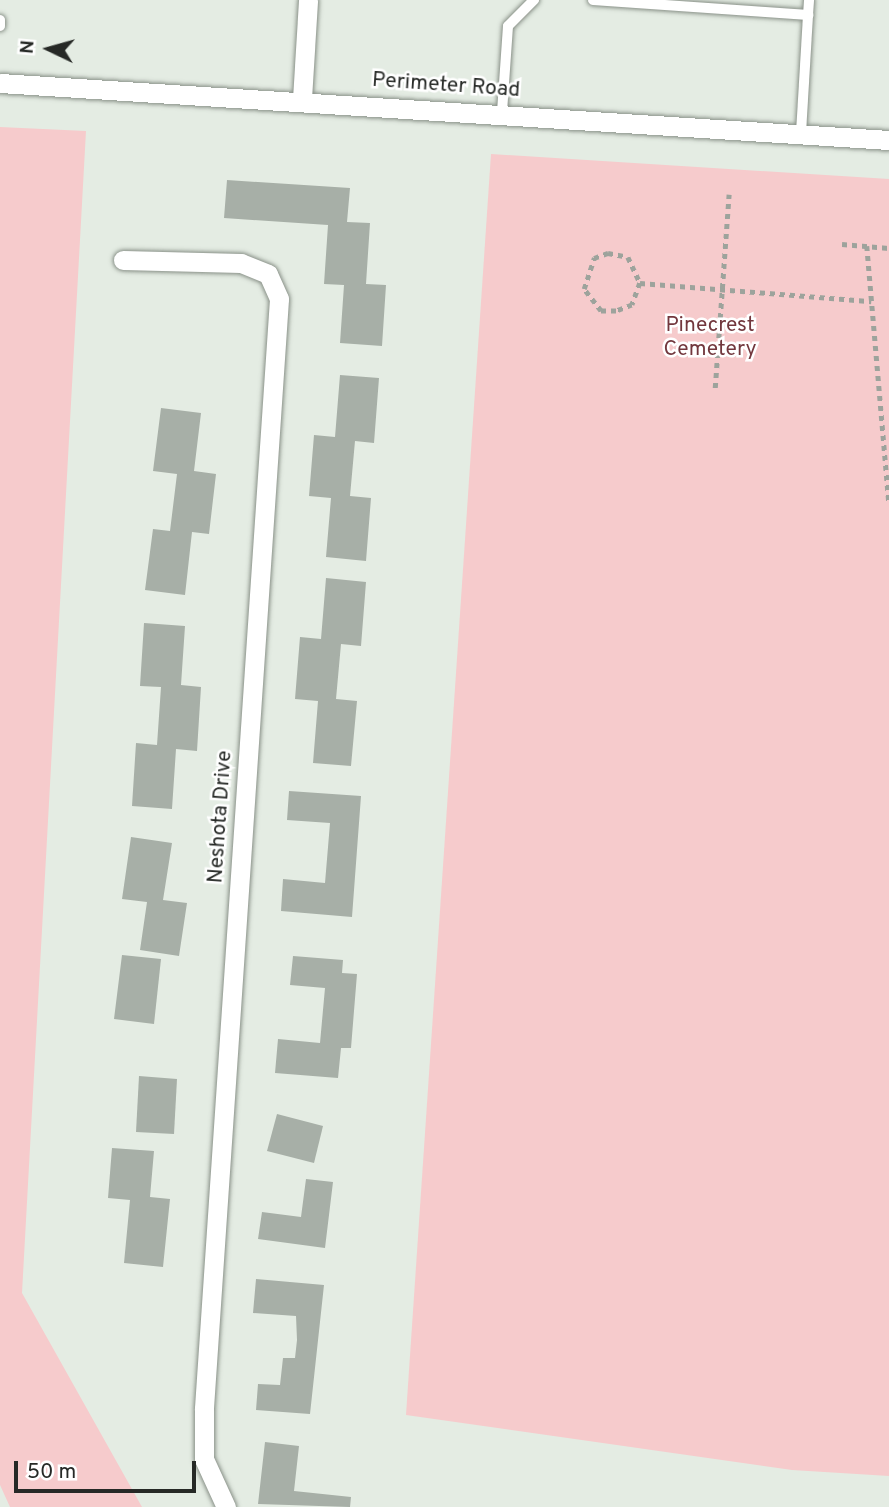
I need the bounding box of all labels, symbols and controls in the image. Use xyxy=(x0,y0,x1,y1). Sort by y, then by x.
north arrow xyxy=(14,14,84,84)
text: N xyxy=(16,39,41,55)
street label: Perimeter Road xyxy=(371,68,521,104)
park label: Pinecrest Cemetery xyxy=(663,313,757,363)
street label: Neshota Drive xyxy=(204,750,238,884)
scale bar xyxy=(18,1448,200,1492)
text: 50 m xyxy=(27,1459,76,1486)

